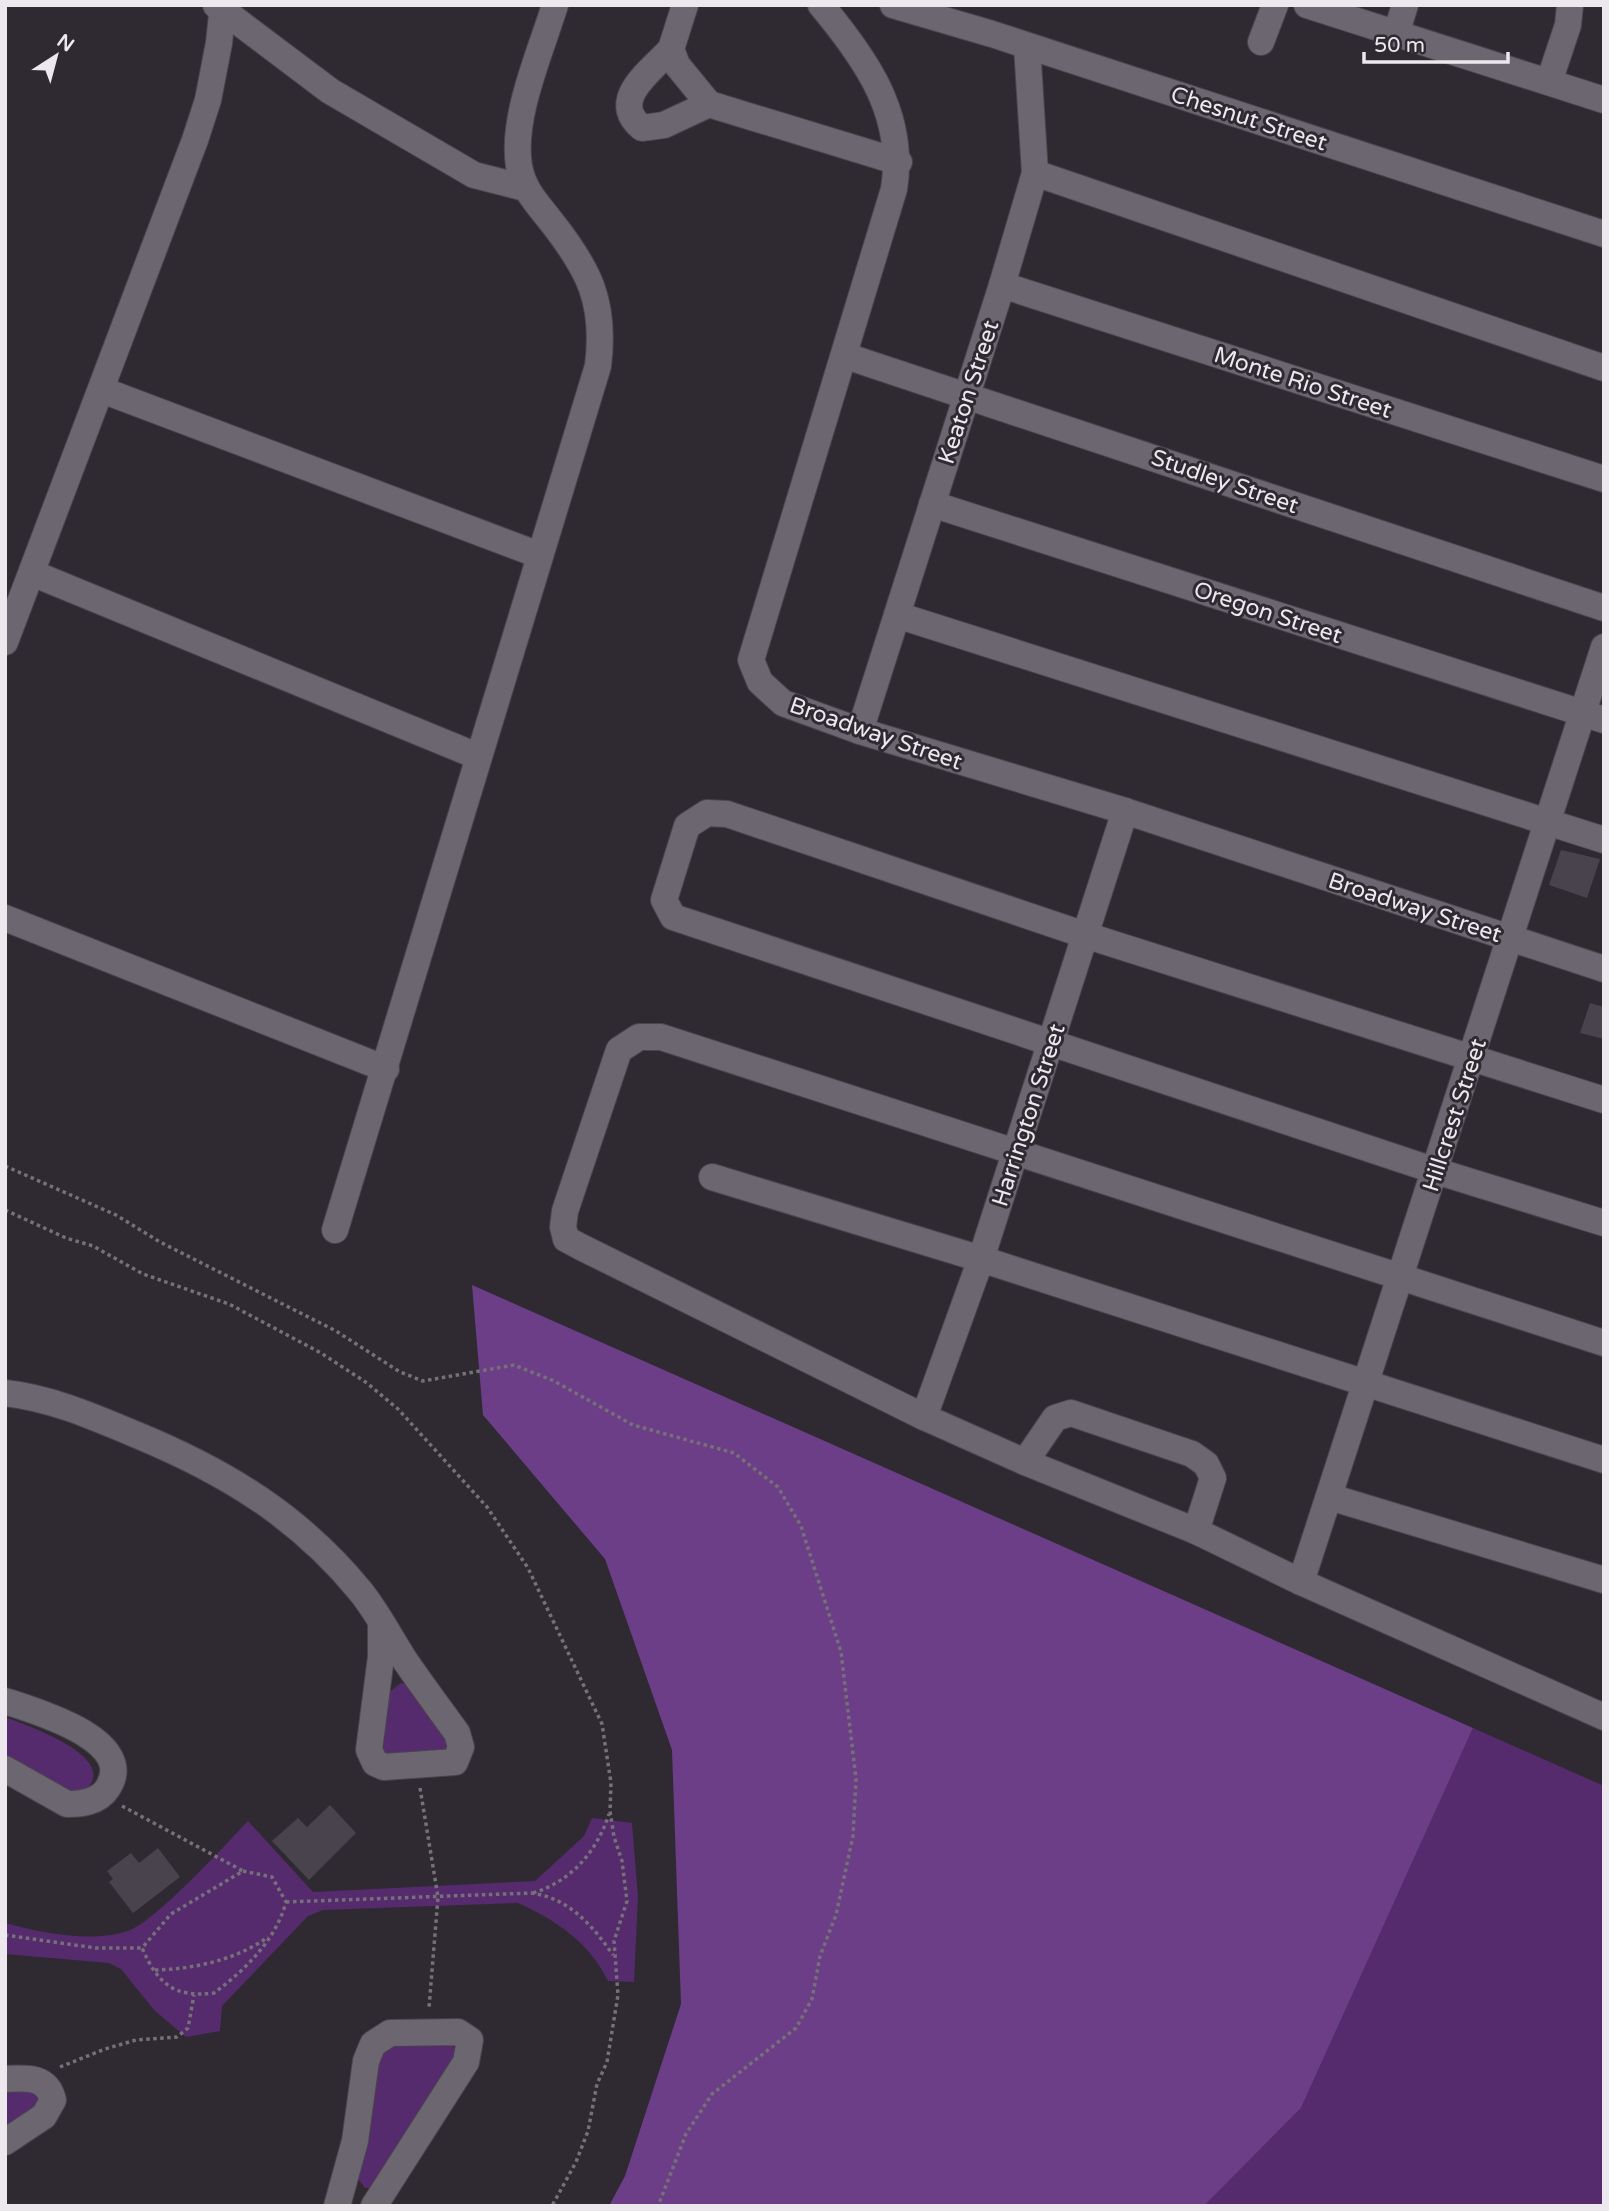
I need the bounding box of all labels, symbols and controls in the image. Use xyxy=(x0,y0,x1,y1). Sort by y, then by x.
north arrow xyxy=(21,21,91,91)
scale bar xyxy=(1364,21,1508,65)
text: N xyxy=(53,30,78,56)
text: 50 m xyxy=(1374,33,1425,58)
street label: Chesnut Street xyxy=(1167,81,1330,157)
street label: Keaton Street xyxy=(933,317,1005,468)
street label: Monte Rio Street xyxy=(1210,341,1395,425)
street label: Studley Street xyxy=(1147,444,1302,520)
street label: Oregon Street xyxy=(1190,576,1346,650)
street label: Broadway Street xyxy=(786,691,966,777)
street label: Broadway Street xyxy=(1325,867,1505,949)
street label: Harrington Street xyxy=(986,1020,1072,1210)
street label: Hillcrest Street xyxy=(1417,1035,1493,1195)

